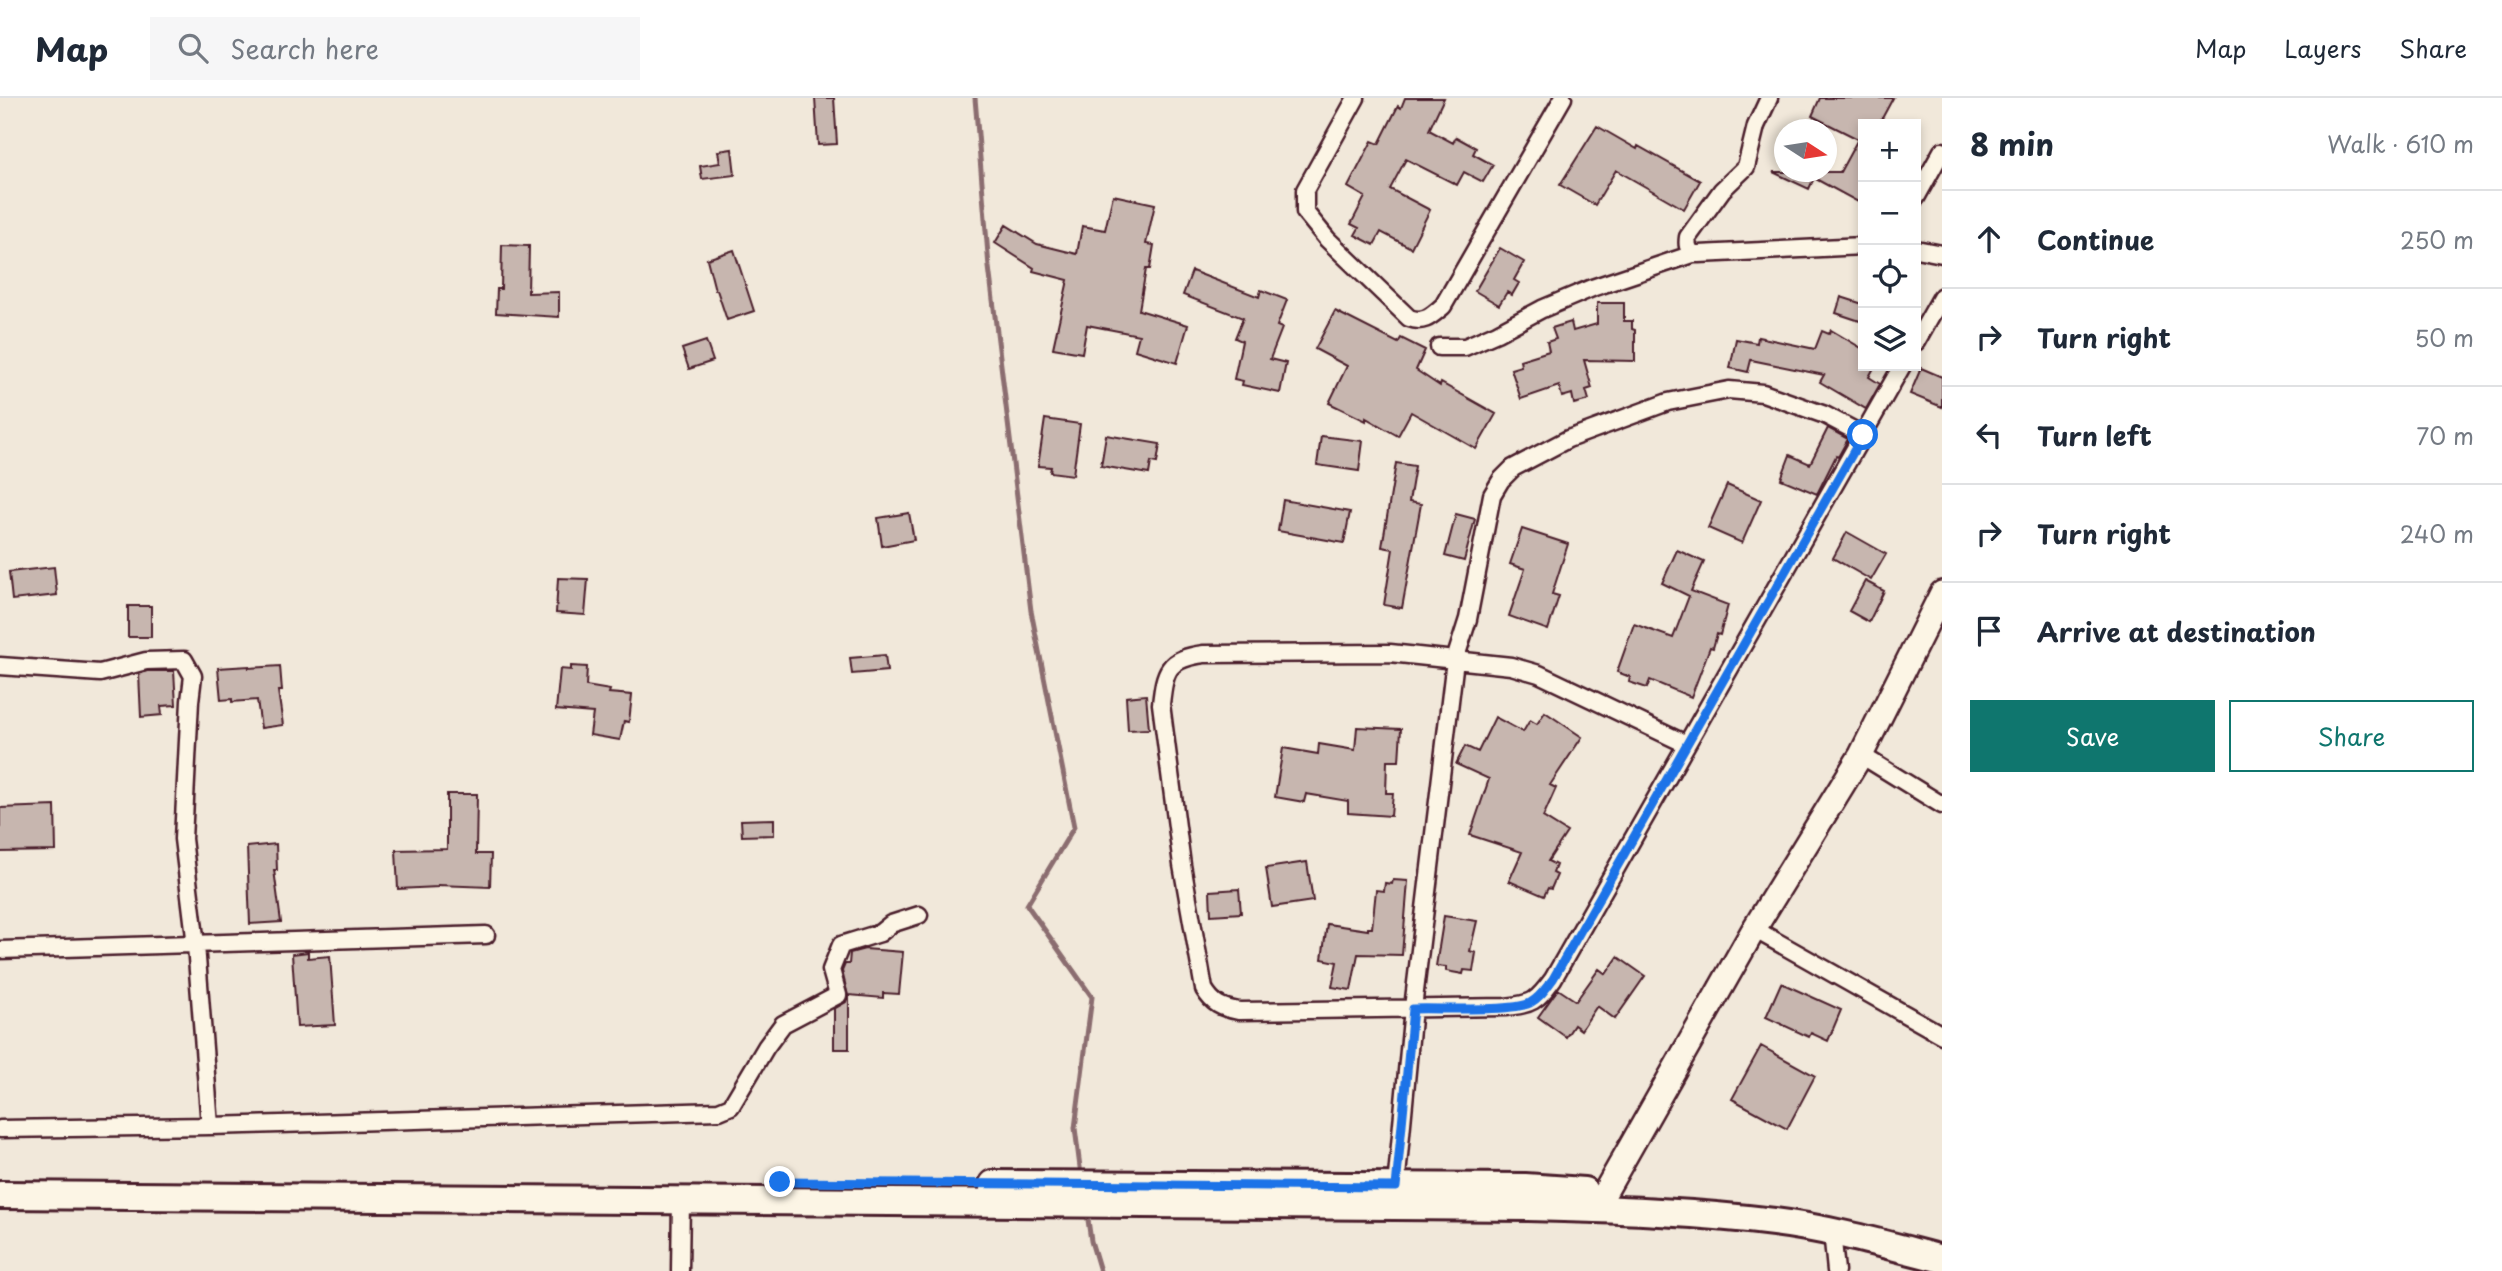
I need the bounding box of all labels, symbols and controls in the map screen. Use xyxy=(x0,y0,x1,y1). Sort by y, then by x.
search box xyxy=(150,17,640,80)
text: Map xyxy=(35,23,108,73)
icon: search xyxy=(174,29,212,67)
text: Search here xyxy=(230,29,379,68)
text: Map xyxy=(2195,30,2246,66)
text: Layers xyxy=(2284,30,2361,66)
text: Share xyxy=(2399,30,2467,66)
north arrow xyxy=(1774,119,1837,182)
map controls xyxy=(1858,119,1921,371)
button: + xyxy=(1858,119,1921,182)
text: 8 min xyxy=(1970,121,2054,166)
text: Walk · 610 m xyxy=(2327,126,2474,161)
button: − xyxy=(1858,182,1921,245)
icon: ahead xyxy=(1970,220,2008,258)
text: Continue xyxy=(2037,220,2154,259)
text: 250 m xyxy=(2400,222,2474,257)
button: locate xyxy=(1858,245,1921,308)
button: layers xyxy=(1858,308,1921,371)
icon: right xyxy=(1970,318,2008,356)
text: Turn right xyxy=(2037,318,2171,357)
text: 50 m xyxy=(2414,320,2474,355)
icon: left xyxy=(1970,416,2008,454)
text: Turn left xyxy=(2037,416,2152,455)
text: 70 m xyxy=(2416,418,2474,453)
route start xyxy=(1847,419,1878,450)
icon: right xyxy=(1970,514,2008,552)
text: Turn right xyxy=(2037,514,2171,553)
text: 240 m xyxy=(2400,516,2474,551)
icon: arrive xyxy=(1970,612,2008,650)
text: Arrive at destination xyxy=(2037,612,2316,651)
button: Save xyxy=(1970,700,2215,772)
button: Share xyxy=(2229,700,2474,772)
route end xyxy=(764,1166,795,1197)

